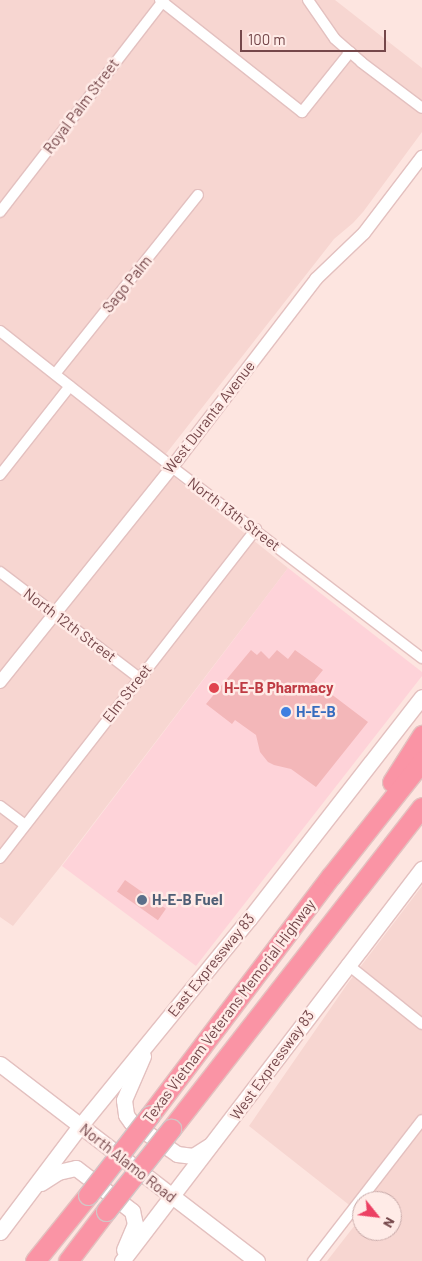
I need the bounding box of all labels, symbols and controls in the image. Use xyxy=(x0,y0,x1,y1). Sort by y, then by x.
scale bar xyxy=(242,20,388,52)
text: 100 m xyxy=(248,30,286,48)
street label: Royal Palm Street xyxy=(39,55,123,157)
street label: Sago Palm xyxy=(99,252,155,316)
street label: West Duranta Avenue xyxy=(159,357,259,477)
street label: North 13th Street xyxy=(184,473,284,555)
street label: North 12th Street xyxy=(20,584,120,666)
street label: Elm Street xyxy=(99,660,155,726)
place label: H-E-B Pharmacy xyxy=(224,679,333,697)
marker: H-E-B Pharmacy xyxy=(208,682,220,694)
place label: H-E-B xyxy=(296,703,336,721)
marker: H-E-B xyxy=(280,706,292,718)
place label: H-E-B Fuel xyxy=(152,891,223,909)
marker: H-E-B Fuel xyxy=(136,894,148,906)
street label: Texas Vietnam Veterans Memorial Highway xyxy=(139,896,319,1126)
street label: East Expressway 83 xyxy=(164,910,258,1020)
street label: West Expressway 83 xyxy=(226,1007,318,1123)
street label: North Alamo Road xyxy=(76,1120,180,1206)
north arrow xyxy=(352,1191,402,1241)
text: N xyxy=(380,1215,399,1231)

